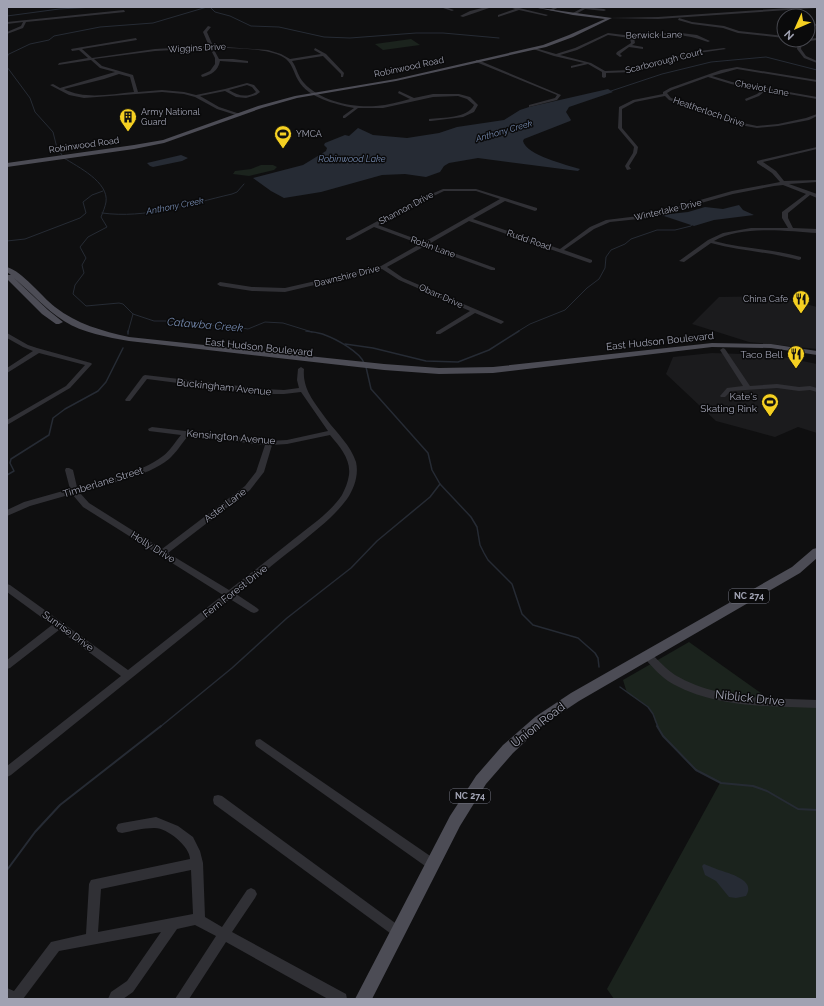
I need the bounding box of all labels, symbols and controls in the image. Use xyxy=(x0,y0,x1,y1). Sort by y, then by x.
north arrow xyxy=(776,8,816,48)
text: N xyxy=(782,27,797,42)
street label: Berwick Lane xyxy=(626,29,683,40)
street label: Wiggins Drive xyxy=(168,41,227,55)
street label: Scarborough Court xyxy=(624,47,704,75)
street label: Robinwood Road xyxy=(373,55,445,79)
street label: Cheviot Lane xyxy=(734,78,790,98)
street label: Heatherloch Drive xyxy=(672,95,747,129)
building icon: Army National Guard xyxy=(118,107,138,132)
place label: Army National Guard xyxy=(141,107,201,127)
water label: Anthony Creek xyxy=(473,118,534,144)
sports icon: YMCA xyxy=(273,124,293,149)
place label: YMCA xyxy=(296,129,322,139)
street label: Robinwood Road xyxy=(48,135,120,155)
water label: Robinwood Lake xyxy=(318,154,386,164)
street label: Shannon Drive xyxy=(377,189,436,227)
water label: Anthony Creek xyxy=(144,195,205,217)
street label: Winterlake Drive xyxy=(633,197,703,223)
street label: Rudd Road xyxy=(506,228,553,252)
street label: Robin Lane xyxy=(409,234,457,260)
street label: Dawnshire Drive xyxy=(313,263,382,289)
street label: Obarr Drive xyxy=(417,282,465,310)
restaurant icon: China Cafe xyxy=(791,289,811,314)
place label: China Cafe xyxy=(743,294,789,304)
water label: Catawba Creek xyxy=(166,315,244,335)
street label: East Hudson Boulevard xyxy=(606,330,714,352)
street label: East Hudson Boulevard xyxy=(205,336,313,358)
restaurant icon: Taco Bell xyxy=(786,344,806,369)
place label: Taco Bell xyxy=(741,349,783,360)
street label: Buckingham Avenue xyxy=(176,377,272,397)
place label: Kate's Skating Rink xyxy=(700,391,758,414)
sports icon: Kate's Skating Rink xyxy=(760,392,780,417)
street label: Kensington Avenue xyxy=(186,428,276,446)
street label: Timberlane Street xyxy=(62,464,145,499)
street label: Aster Lane xyxy=(202,486,248,524)
street label: Holly Drive xyxy=(129,529,177,565)
street label: Fern Forest Drive xyxy=(201,562,269,620)
road number: NC 274 xyxy=(729,589,769,603)
street label: Sunrise Drive xyxy=(40,609,96,653)
street label: Niblick Drive xyxy=(715,687,785,709)
street label: Union Road xyxy=(508,700,568,750)
road number: NC 274 xyxy=(450,789,490,803)

